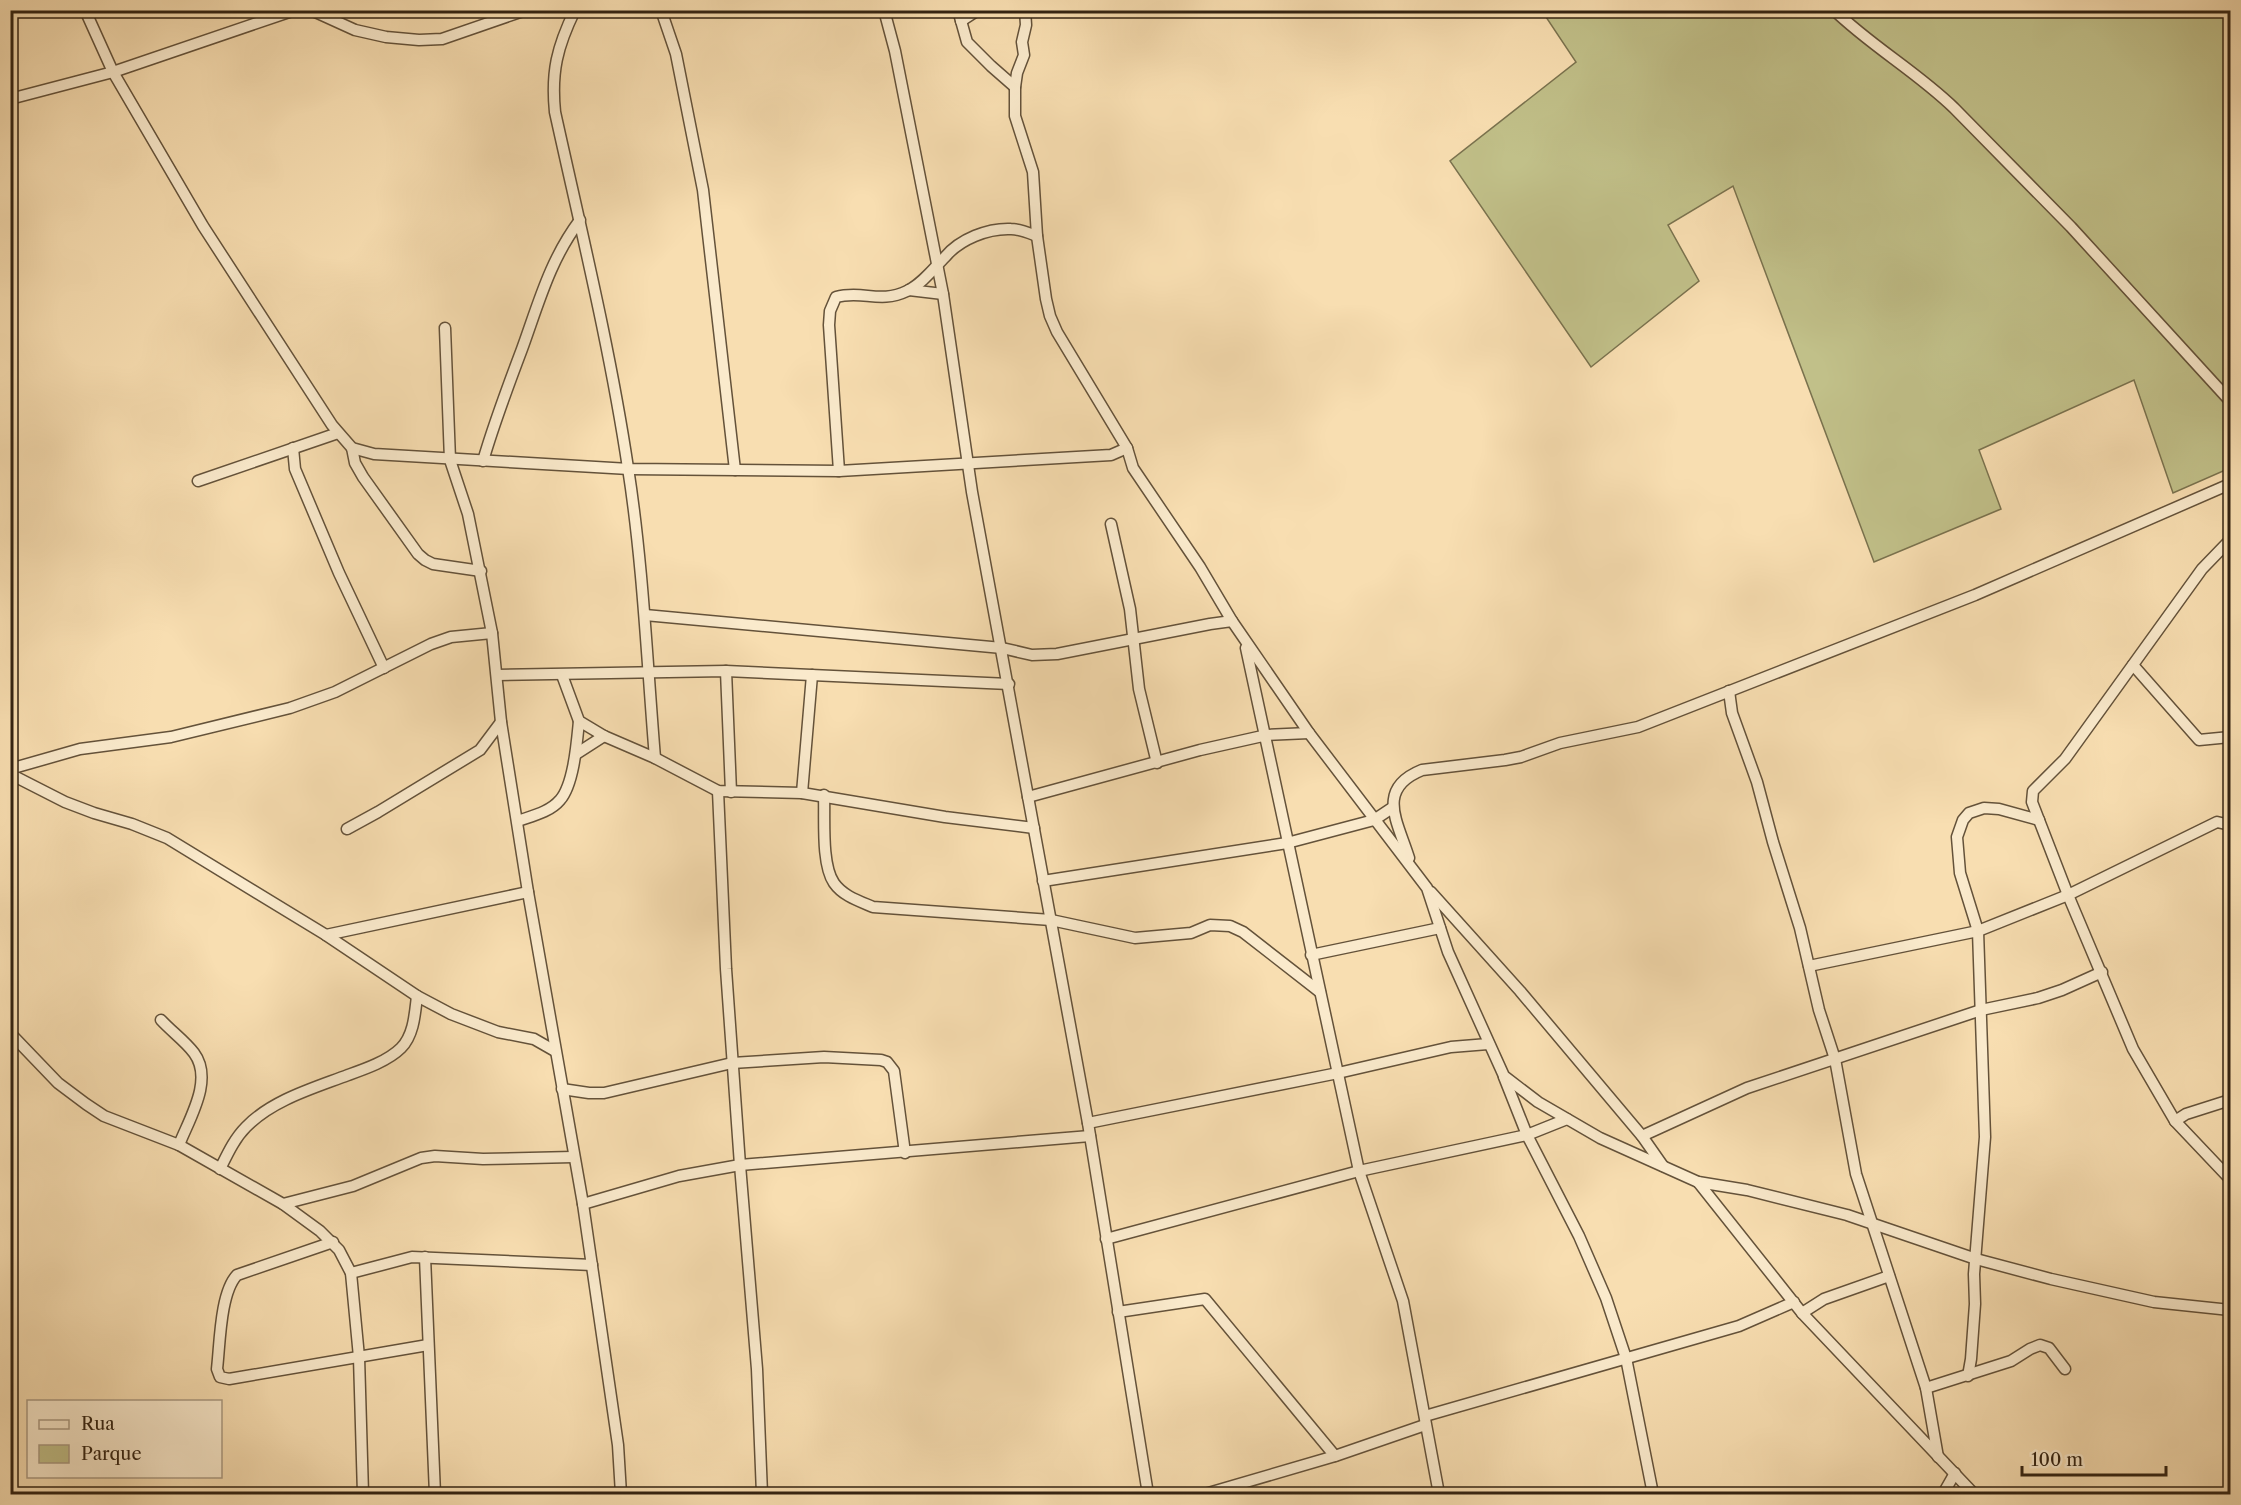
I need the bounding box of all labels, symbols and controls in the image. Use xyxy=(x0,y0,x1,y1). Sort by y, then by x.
legend xyxy=(27,1400,222,1478)
text: Rua xyxy=(81,1413,115,1435)
scale bar xyxy=(2022,1439,2166,1477)
text: Parque xyxy=(81,1443,142,1465)
text: 100 m xyxy=(2031,1449,2083,1471)

